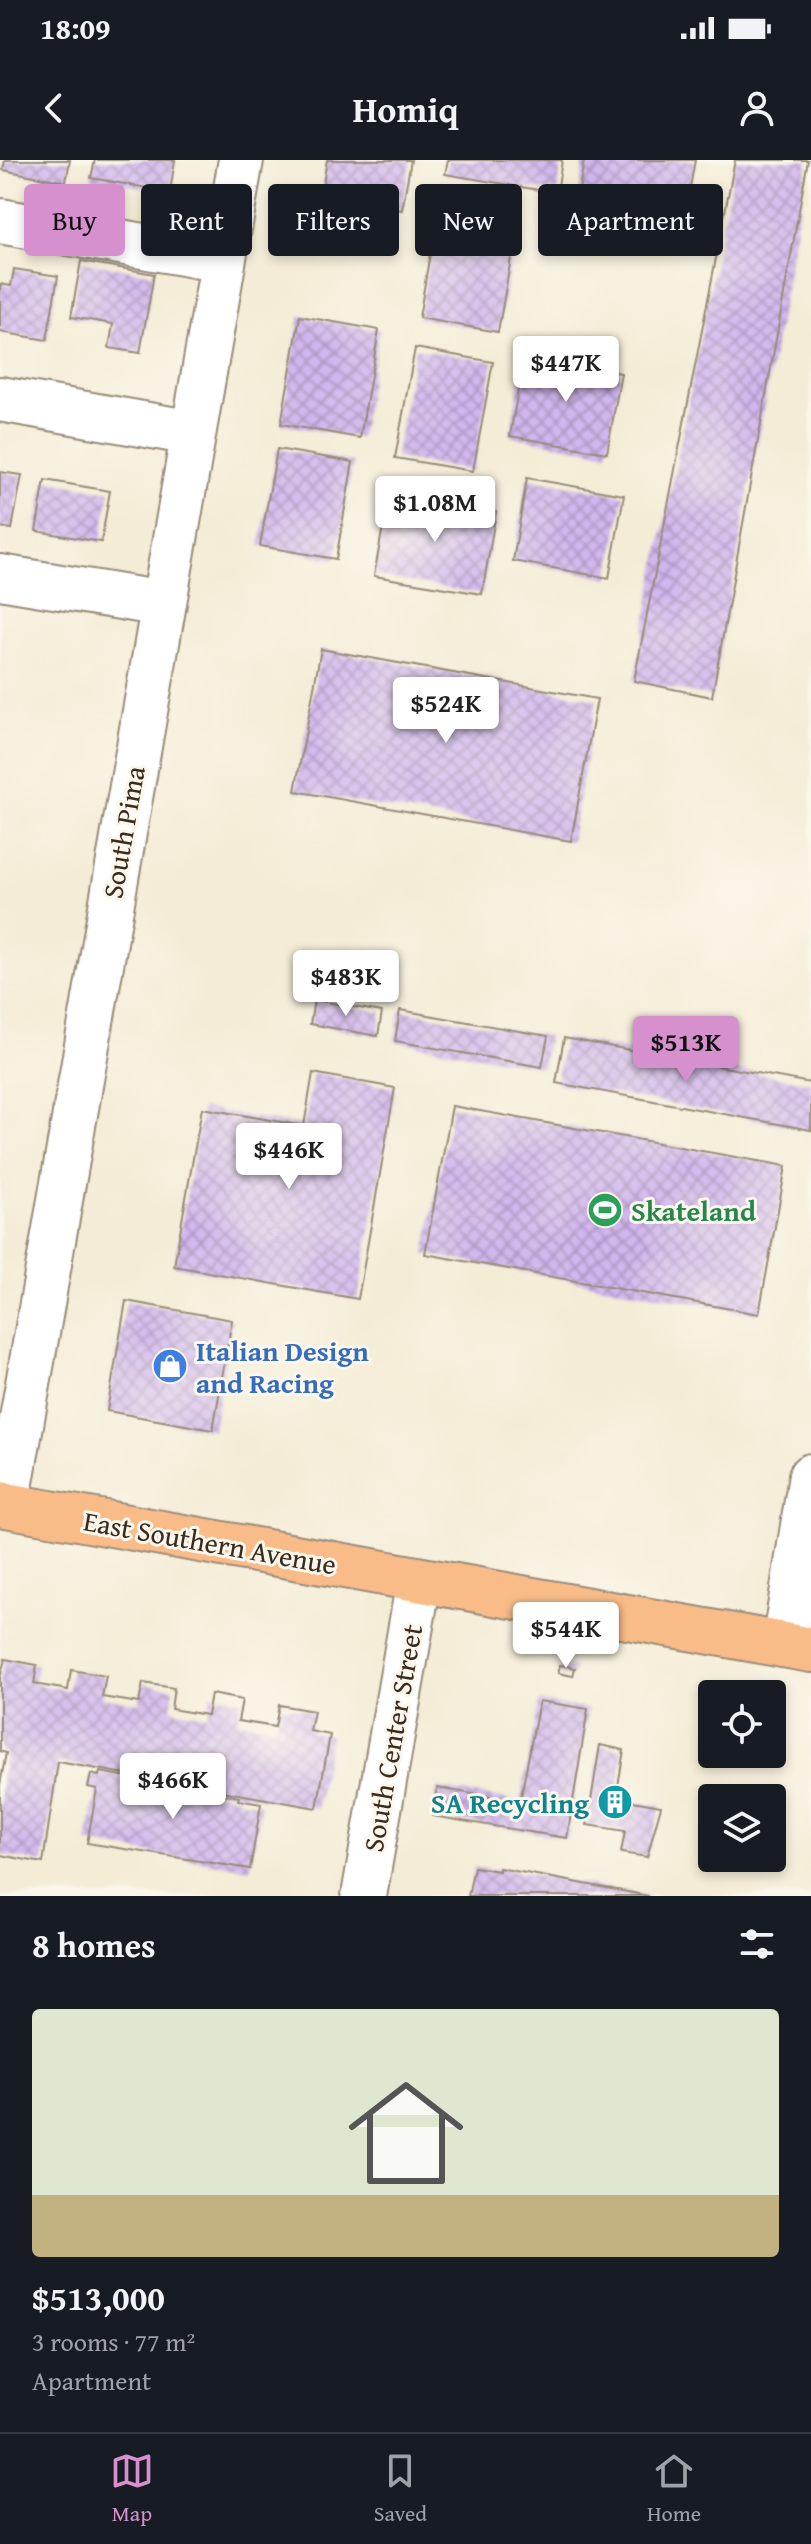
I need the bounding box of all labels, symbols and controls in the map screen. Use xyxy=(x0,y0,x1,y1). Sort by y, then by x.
text: 18:09 xyxy=(40,6,111,50)
text: Homiq xyxy=(352,82,459,135)
icon: back xyxy=(32,86,76,130)
icon: person xyxy=(735,86,779,130)
chip: Buy xyxy=(24,184,125,256)
chip: Rent xyxy=(141,184,252,256)
chip: Filters xyxy=(268,184,399,256)
chip: New xyxy=(415,184,522,256)
chip: Apartment xyxy=(538,184,723,256)
pin: $447K xyxy=(510,336,622,404)
text: $447K xyxy=(531,342,601,381)
pin: $1.08M xyxy=(370,476,500,544)
text: $1.08M xyxy=(393,482,477,521)
pin: $524K xyxy=(390,677,502,745)
text: $524K xyxy=(411,683,481,722)
street label: South Pima xyxy=(91,762,155,901)
pin: $483K xyxy=(290,950,402,1018)
text: $483K xyxy=(311,956,381,995)
pin: $513K xyxy=(630,1016,742,1084)
text: $513K xyxy=(651,1022,721,1061)
pin: $446K xyxy=(233,1123,345,1191)
text: $446K xyxy=(254,1129,324,1168)
place label: Skateland xyxy=(631,1190,757,1231)
sports icon: Skateland xyxy=(586,1191,624,1229)
place label: Italian Design and Racing xyxy=(196,1330,369,1403)
shop icon: Italian Design and Racing xyxy=(151,1347,189,1385)
street label: East Southern Avenue xyxy=(80,1500,340,1584)
pin: $544K xyxy=(510,1602,622,1670)
text: $544K xyxy=(531,1608,601,1647)
street label: South Center Street xyxy=(352,1621,432,1855)
map controls xyxy=(698,1680,786,1872)
button: locate xyxy=(698,1680,786,1768)
pin: $466K xyxy=(117,1753,229,1821)
text: $466K xyxy=(138,1759,208,1798)
place label: SA Recycling xyxy=(431,1782,589,1823)
building icon: SA Recycling xyxy=(596,1783,634,1821)
button: layers xyxy=(698,1784,786,1872)
text: 8 homes xyxy=(32,1920,156,1969)
icon: filters xyxy=(735,1922,779,1966)
icon: home xyxy=(334,2061,478,2205)
text: $513,000 xyxy=(32,2273,165,2322)
text: 3 rooms · 77 m² xyxy=(32,2322,195,2361)
text: Apartment xyxy=(32,2361,151,2400)
tab: Map xyxy=(110,2449,154,2529)
tab: Saved xyxy=(374,2449,427,2529)
tab: Home xyxy=(647,2449,701,2529)

